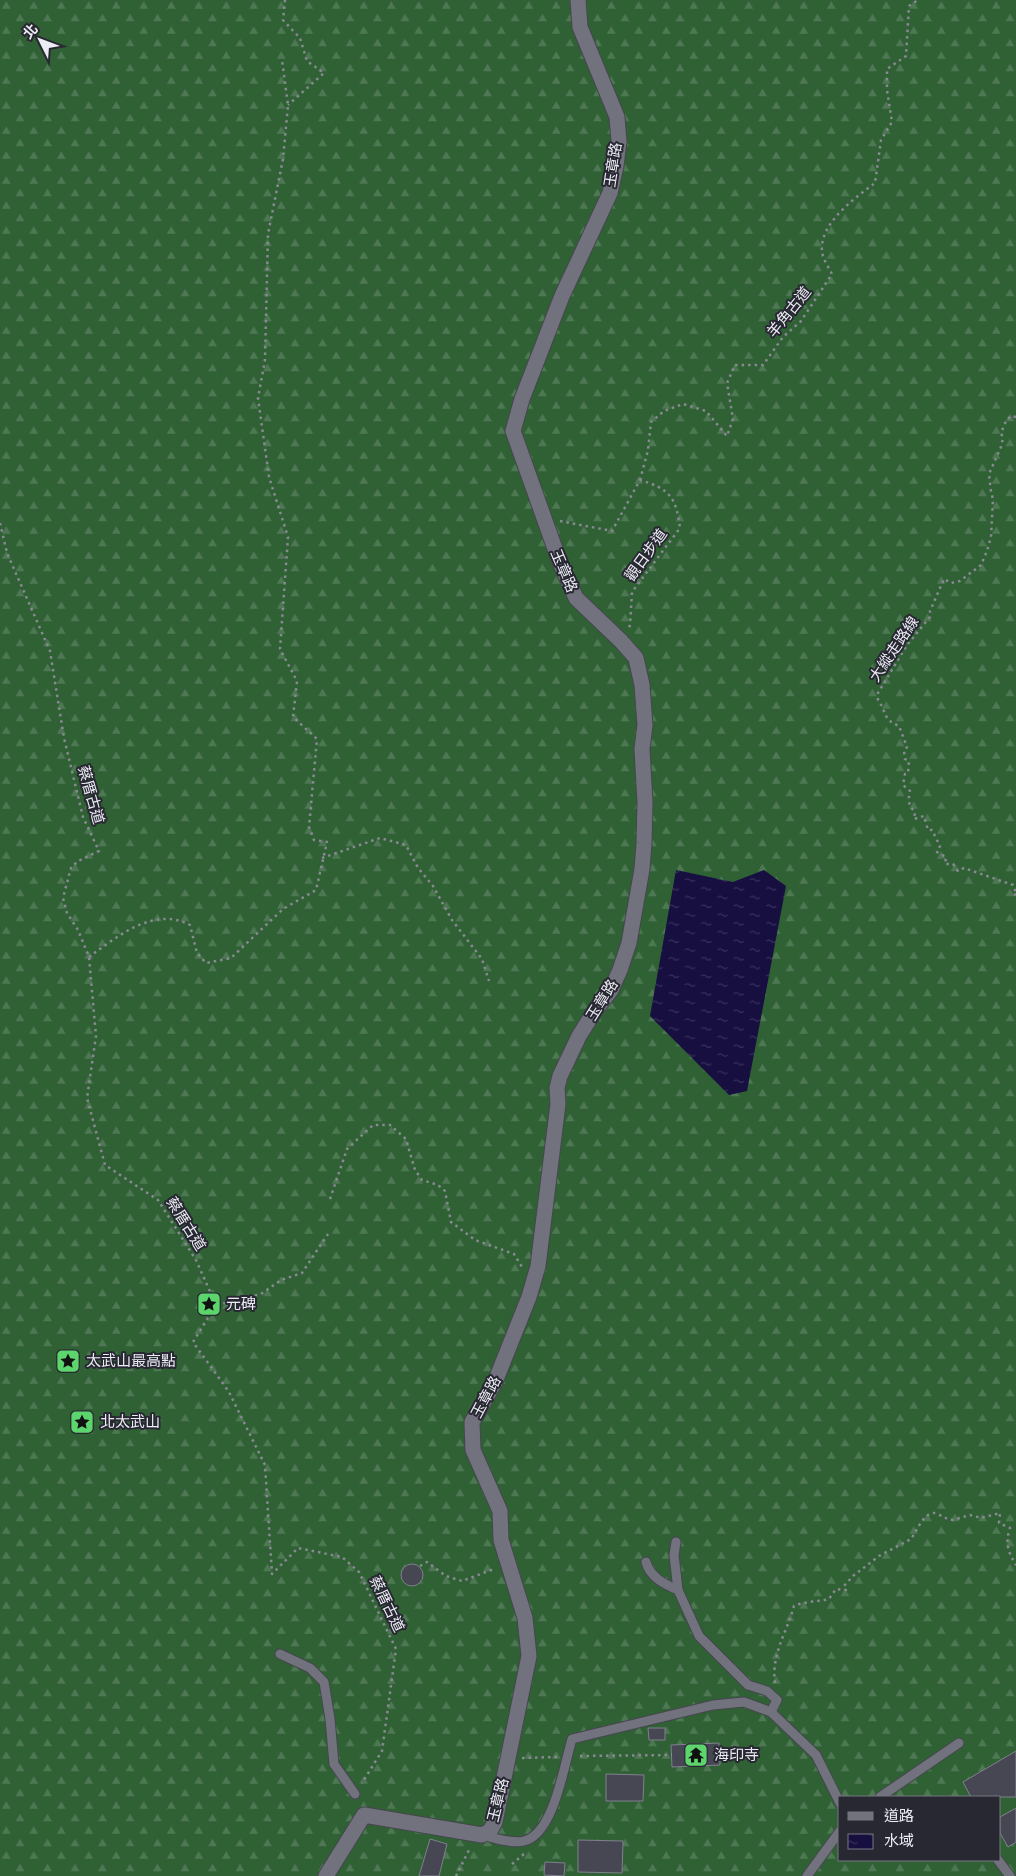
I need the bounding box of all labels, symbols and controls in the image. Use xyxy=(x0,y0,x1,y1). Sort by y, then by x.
north arrow xyxy=(15,15,65,65)
text: 北 xyxy=(19,20,42,43)
street label: 玉章路 xyxy=(600,141,625,189)
street label: 羊角古道 xyxy=(762,282,815,341)
street label: 觀日步道 xyxy=(620,525,671,585)
street label: 玉章路 xyxy=(547,546,582,595)
street label: 大縱走路線 xyxy=(865,612,922,685)
street label: 蔡厝古道 xyxy=(74,763,109,826)
street label: 玉章路 xyxy=(582,976,622,1024)
street label: 蔡厝古道 xyxy=(162,1193,210,1254)
place icon: 元碑 xyxy=(196,1291,222,1317)
place label: 元碑 xyxy=(226,1294,256,1313)
place icon: 太武山最高點 xyxy=(55,1348,81,1374)
place label: 太武山最高點 xyxy=(86,1351,176,1370)
street label: 玉章路 xyxy=(467,1372,505,1421)
place icon: 北太武山 xyxy=(69,1409,95,1435)
place label: 北太武山 xyxy=(100,1412,160,1431)
street label: 蔡厝古道 xyxy=(366,1573,409,1635)
temple icon: 海印寺 xyxy=(683,1742,709,1768)
place label: 海印寺 xyxy=(714,1745,759,1764)
street label: 玉章路 xyxy=(483,1776,512,1824)
legend xyxy=(838,1796,1001,1861)
text: 道路 xyxy=(884,1806,914,1825)
text: 水域 xyxy=(884,1831,914,1850)

